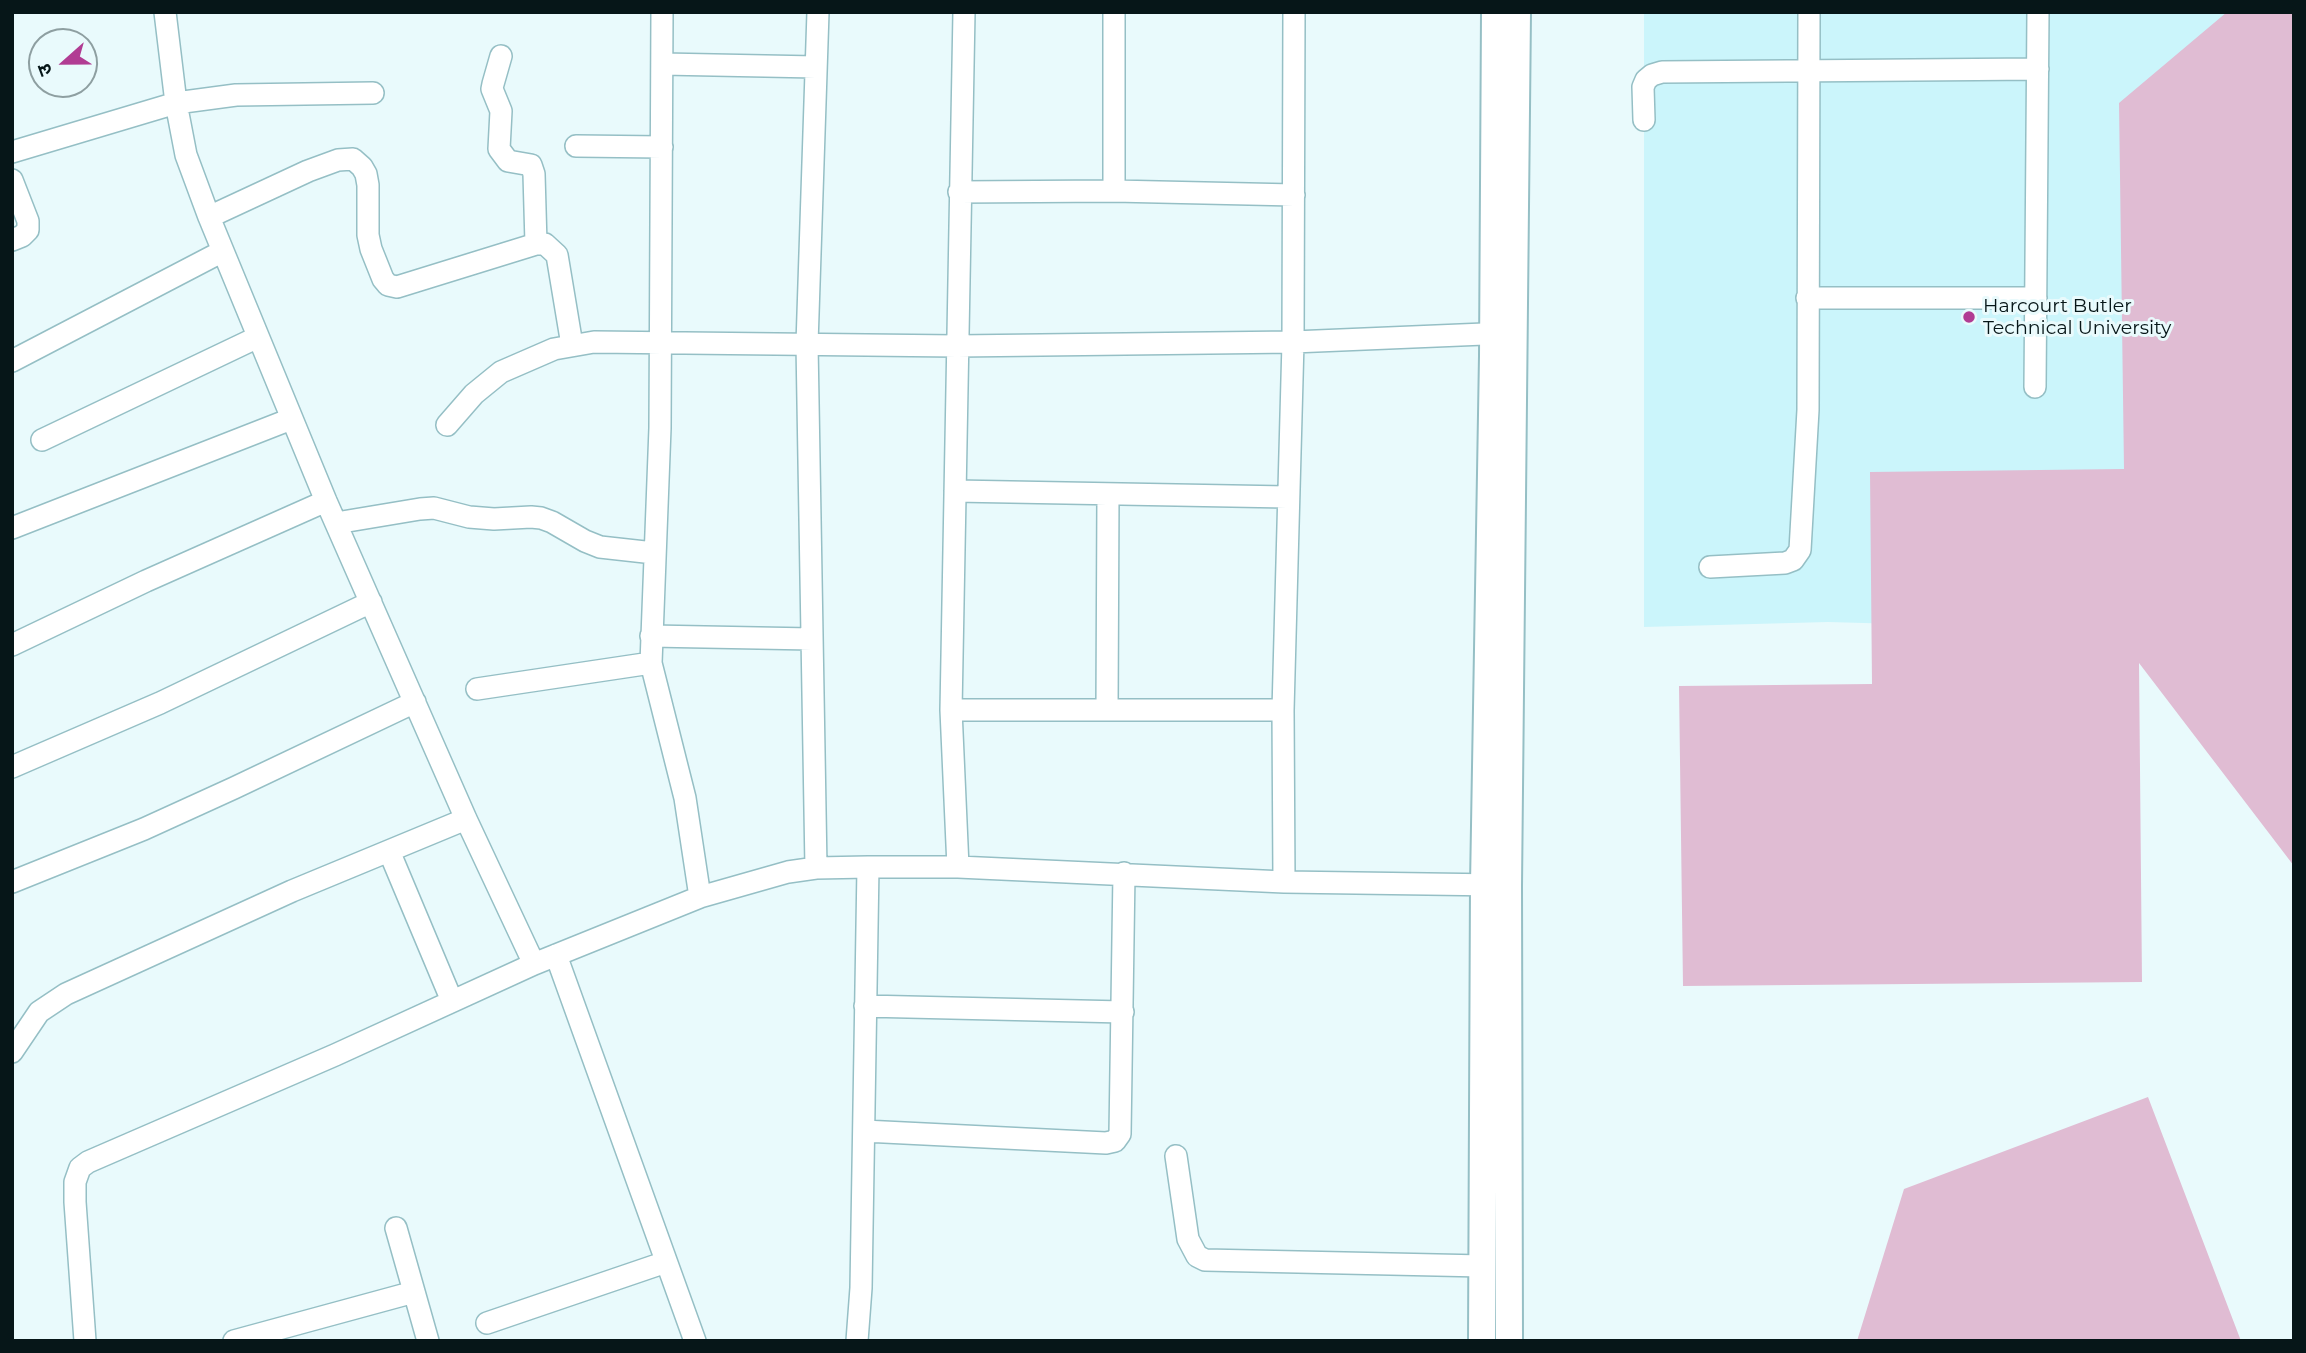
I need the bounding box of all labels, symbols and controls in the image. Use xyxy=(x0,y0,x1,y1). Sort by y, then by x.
north arrow xyxy=(28,28,98,98)
text: उ xyxy=(32,61,58,79)
place label: Harcourt Butler Technical University xyxy=(1983,295,2171,339)
marker: Harcourt Butler Technical University xyxy=(1961,309,1977,325)

